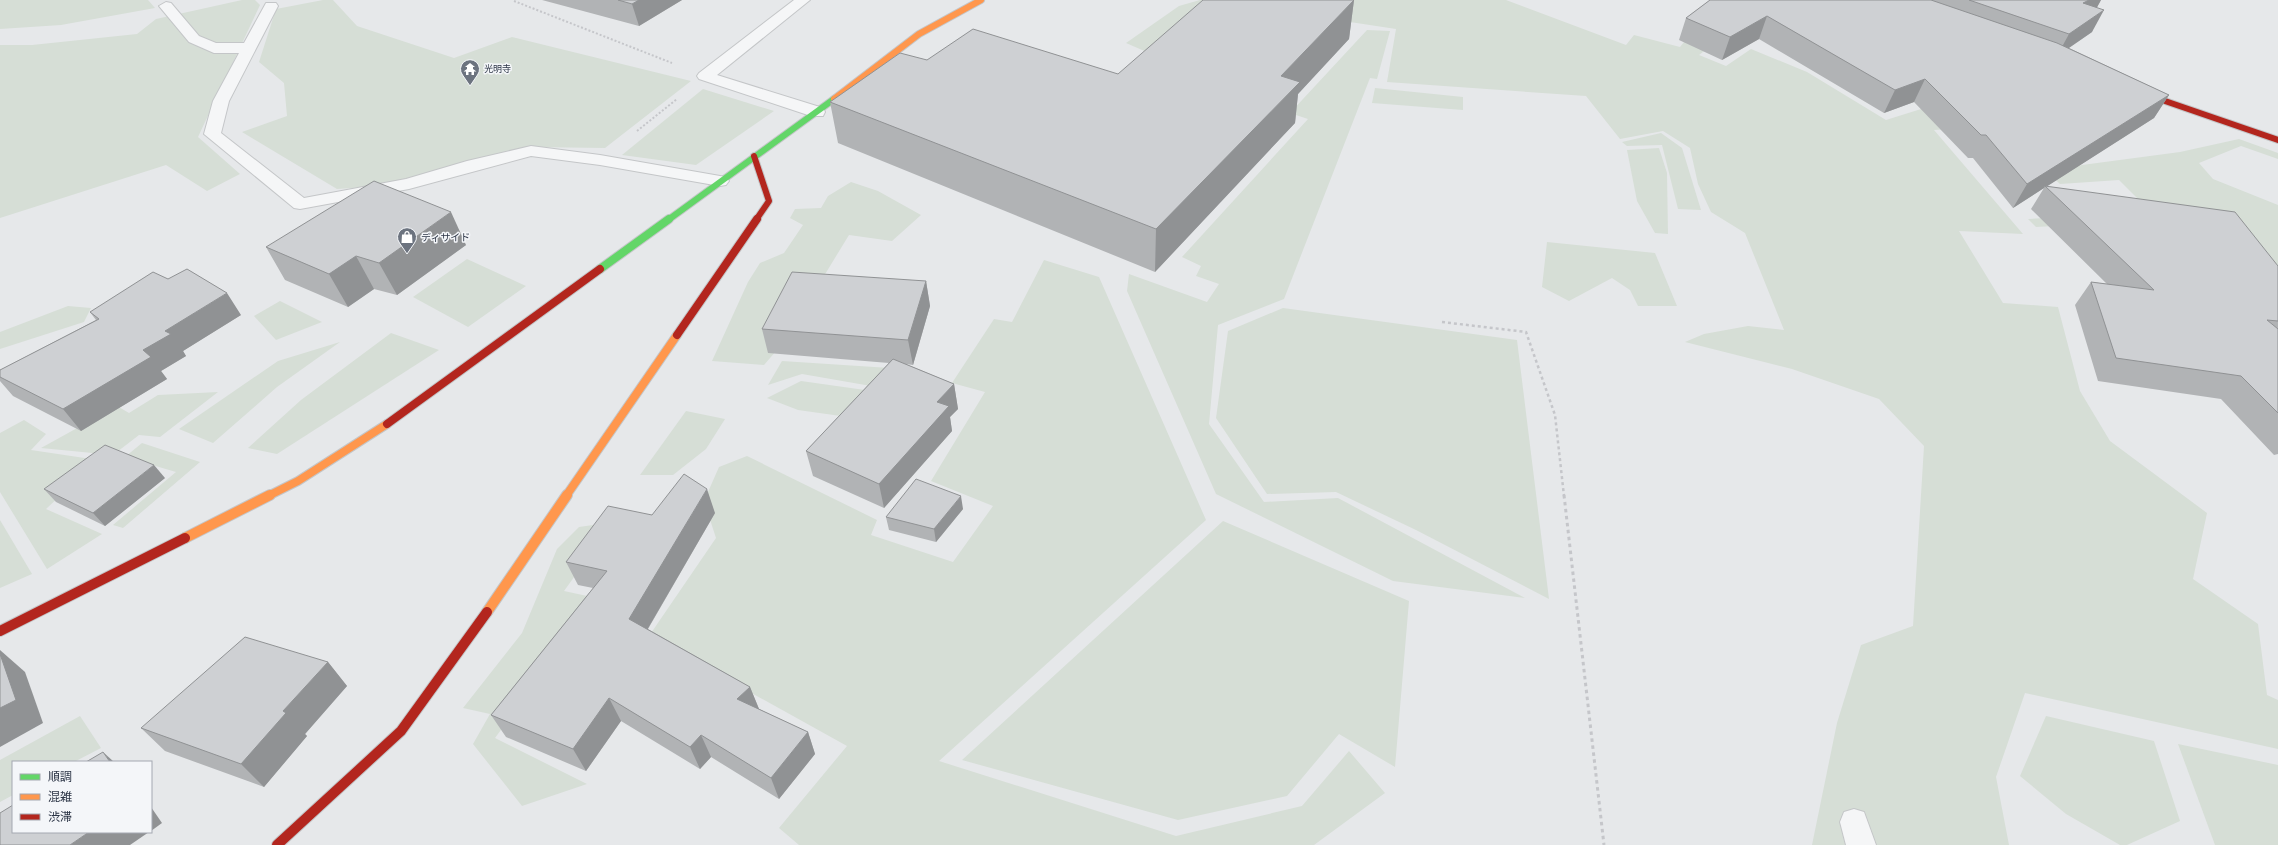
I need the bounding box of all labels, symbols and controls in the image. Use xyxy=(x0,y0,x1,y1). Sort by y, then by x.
temple icon: 光明寺 xyxy=(459,58,481,86)
place label: 光明寺 xyxy=(484,63,511,76)
shop icon: ディサイド xyxy=(396,226,418,254)
place label: ディサイド xyxy=(421,231,470,245)
legend xyxy=(12,761,152,833)
text: 順調 xyxy=(48,769,72,786)
text: 混雑 xyxy=(48,789,72,806)
text: 渋滞 xyxy=(48,809,72,826)

